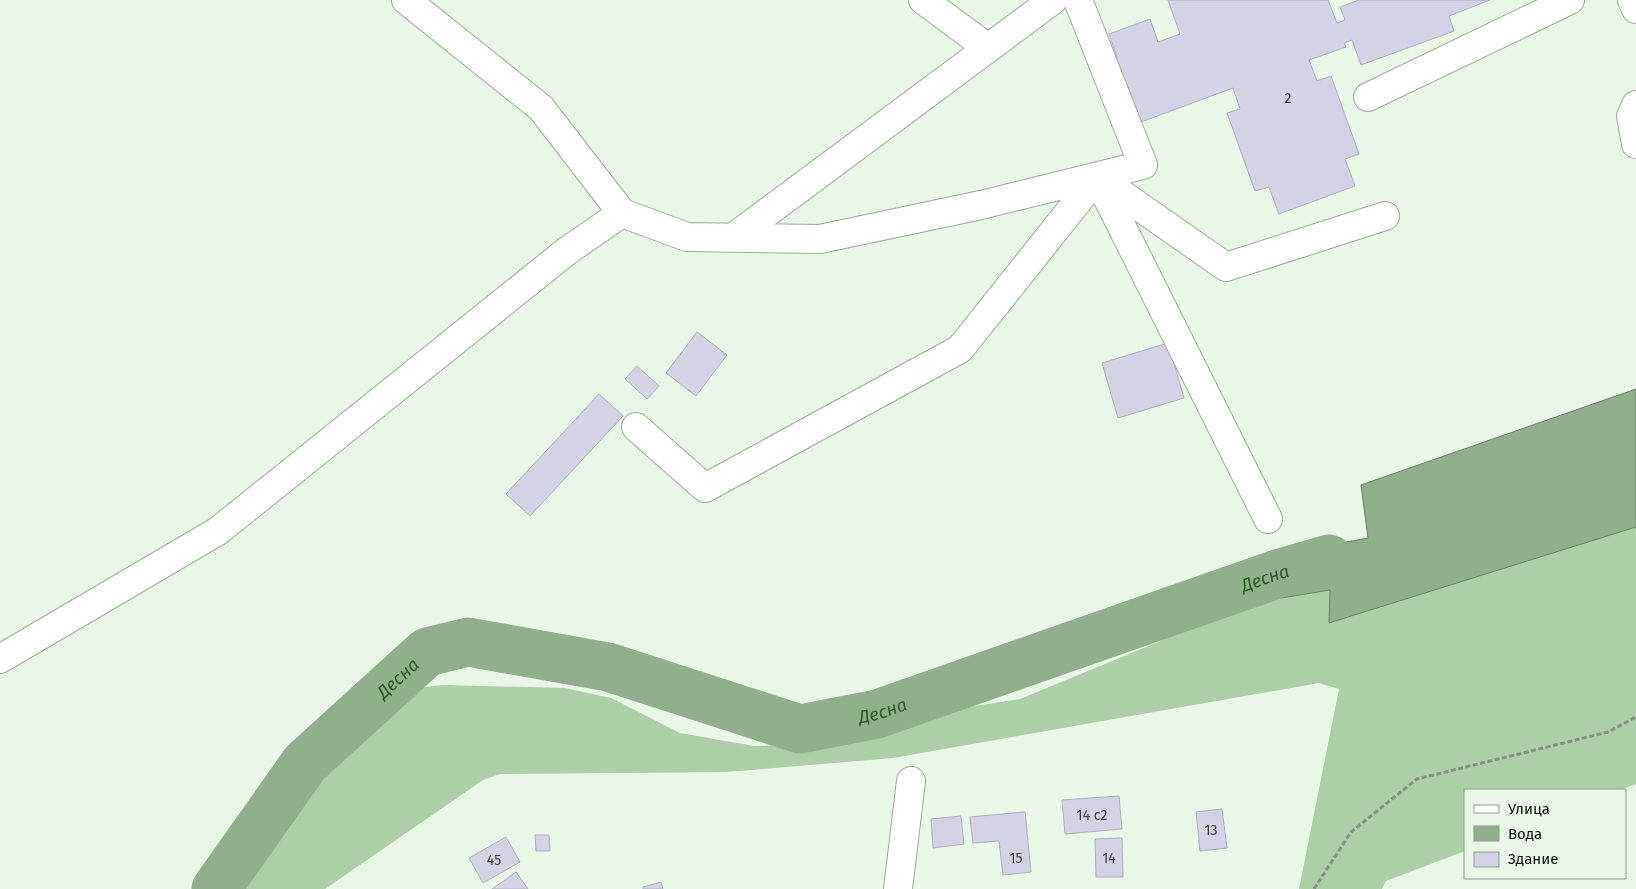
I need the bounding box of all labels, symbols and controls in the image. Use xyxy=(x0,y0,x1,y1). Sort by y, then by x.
house number: 2 xyxy=(1285,90,1292,107)
water label: Десна xyxy=(1236,560,1292,597)
water label: Десна xyxy=(371,654,424,704)
water label: Десна xyxy=(855,693,910,729)
legend xyxy=(1464,789,1626,879)
text: Улица xyxy=(1508,800,1550,818)
house number: 14 с2 xyxy=(1077,807,1107,824)
house number: 13 xyxy=(1204,822,1218,839)
text: Вода xyxy=(1508,825,1542,843)
house number: 15 xyxy=(1009,850,1023,867)
house number: 14 xyxy=(1102,850,1116,867)
text: Здание xyxy=(1508,850,1558,868)
house number: 45 xyxy=(487,852,501,869)

